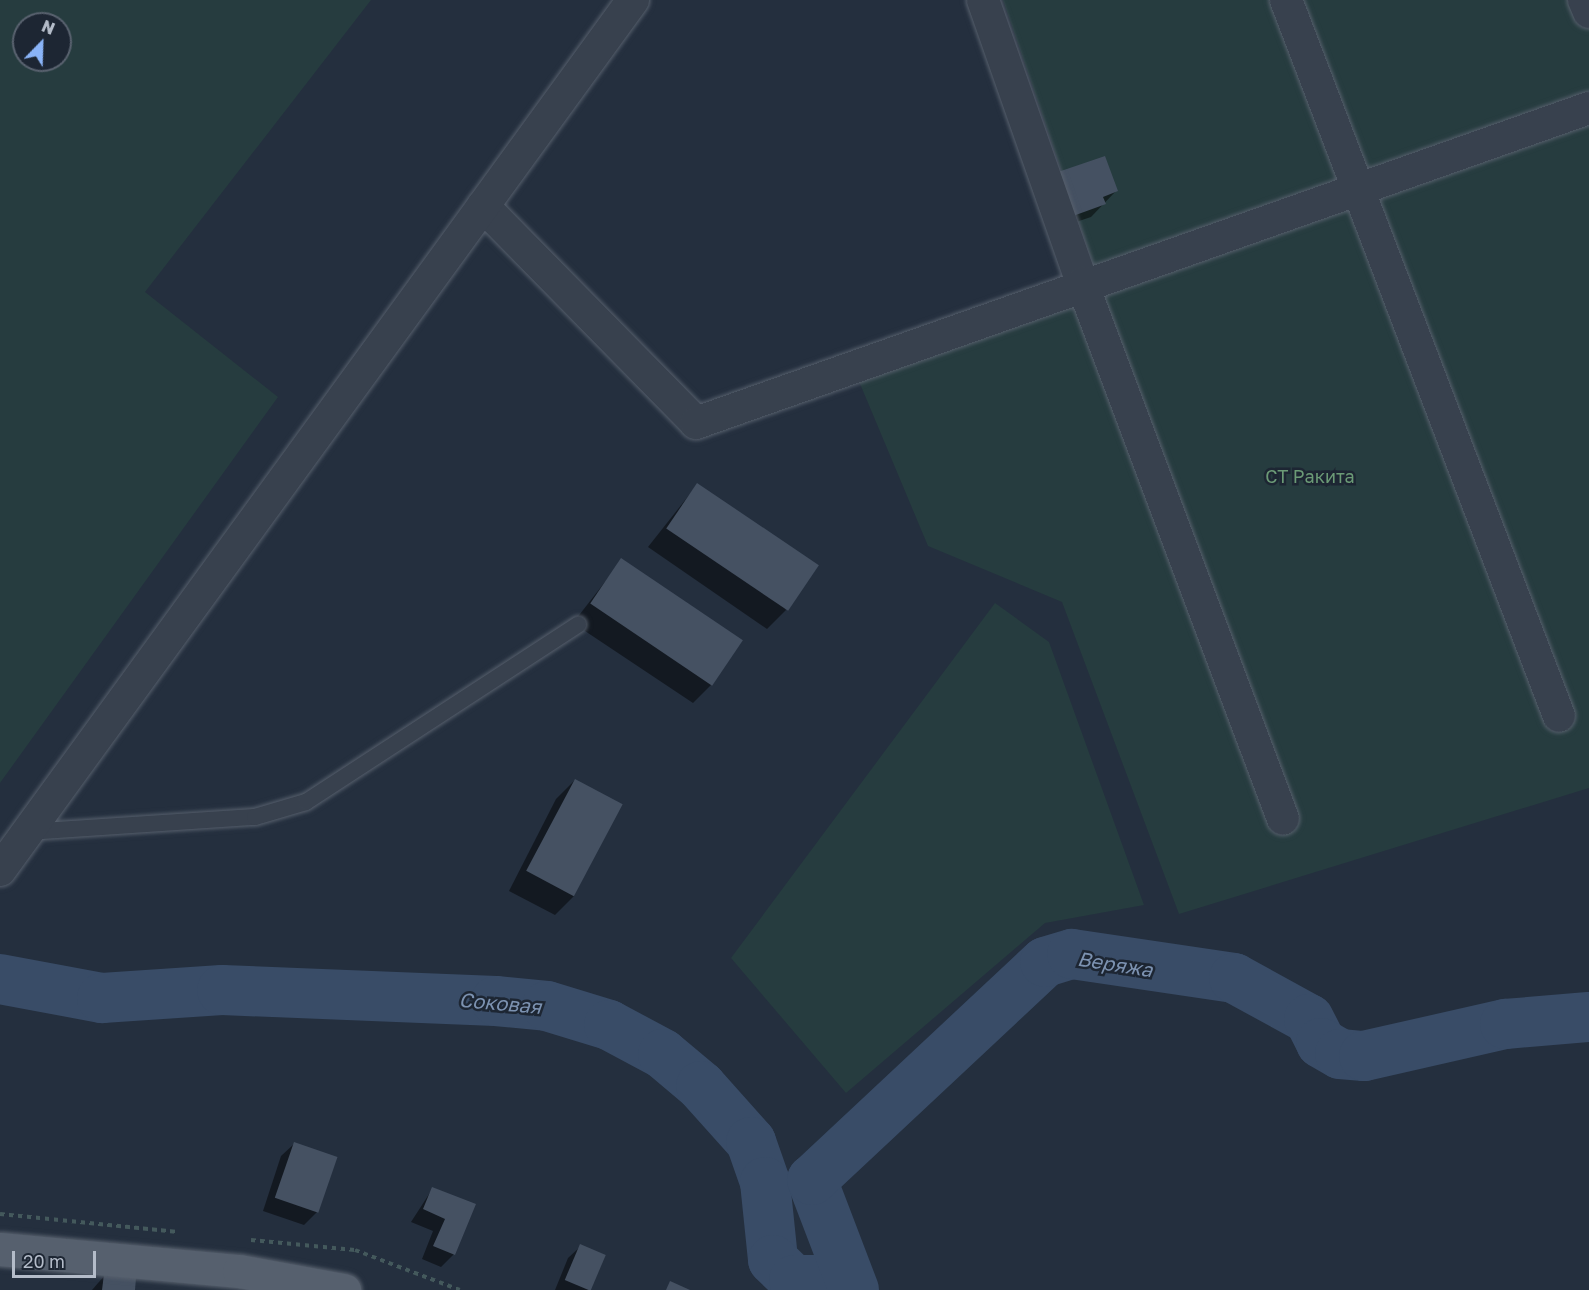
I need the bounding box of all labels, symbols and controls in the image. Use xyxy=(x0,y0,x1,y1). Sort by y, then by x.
north arrow xyxy=(12,12,72,72)
text: N xyxy=(39,16,58,39)
park label: СТ Ракита xyxy=(1265,465,1355,487)
water label: Веряжа xyxy=(1076,946,1154,982)
water label: Соковая xyxy=(458,987,542,1019)
scale bar xyxy=(15,1239,99,1277)
text: 20 m xyxy=(23,1250,65,1272)

